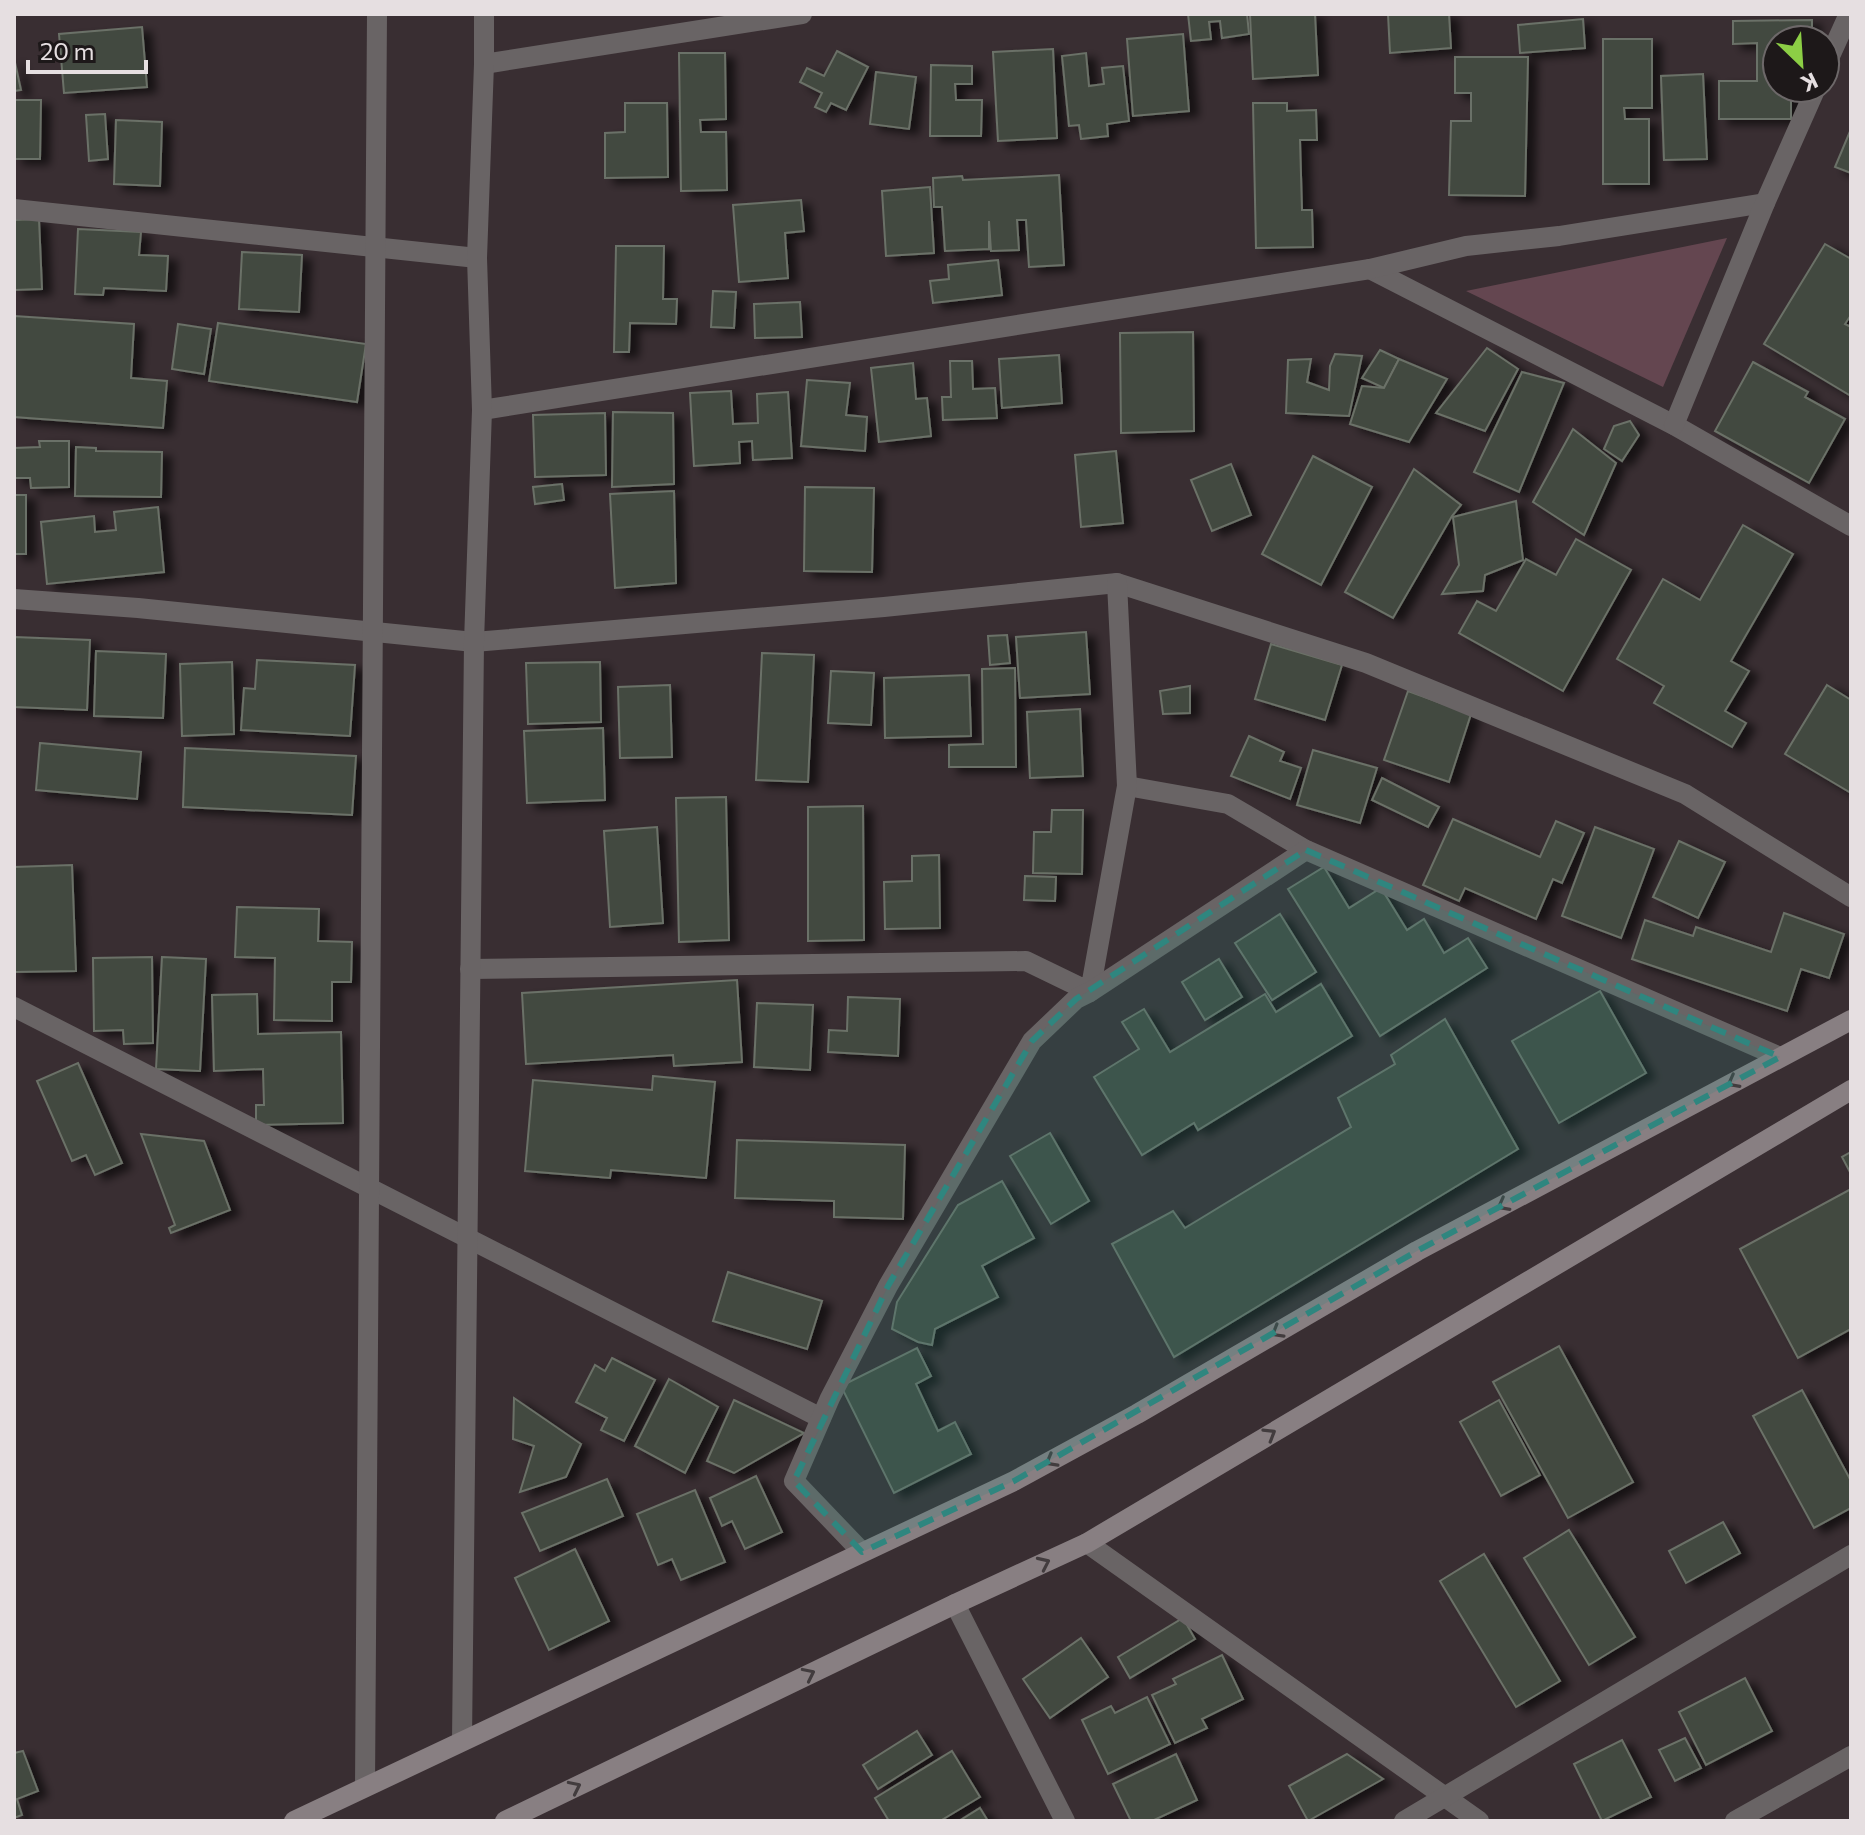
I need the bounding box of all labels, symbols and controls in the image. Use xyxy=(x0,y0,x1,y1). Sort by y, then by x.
scale bar xyxy=(28,24,146,74)
north arrow xyxy=(1761,24,1841,104)
text: 20 m xyxy=(40,36,94,65)
text: K xyxy=(1797,67,1822,98)
one-way arrow xyxy=(1726,1073,1741,1088)
one-way arrow xyxy=(1497,1195,1512,1210)
one-way arrow xyxy=(1271,1322,1286,1338)
one-way arrow xyxy=(1261,1429,1276,1444)
one-way arrow xyxy=(1045,1451,1059,1467)
one-way arrow xyxy=(1036,1557,1050,1573)
one-way arrow xyxy=(801,1668,815,1684)
one-way arrow xyxy=(567,1781,581,1797)

